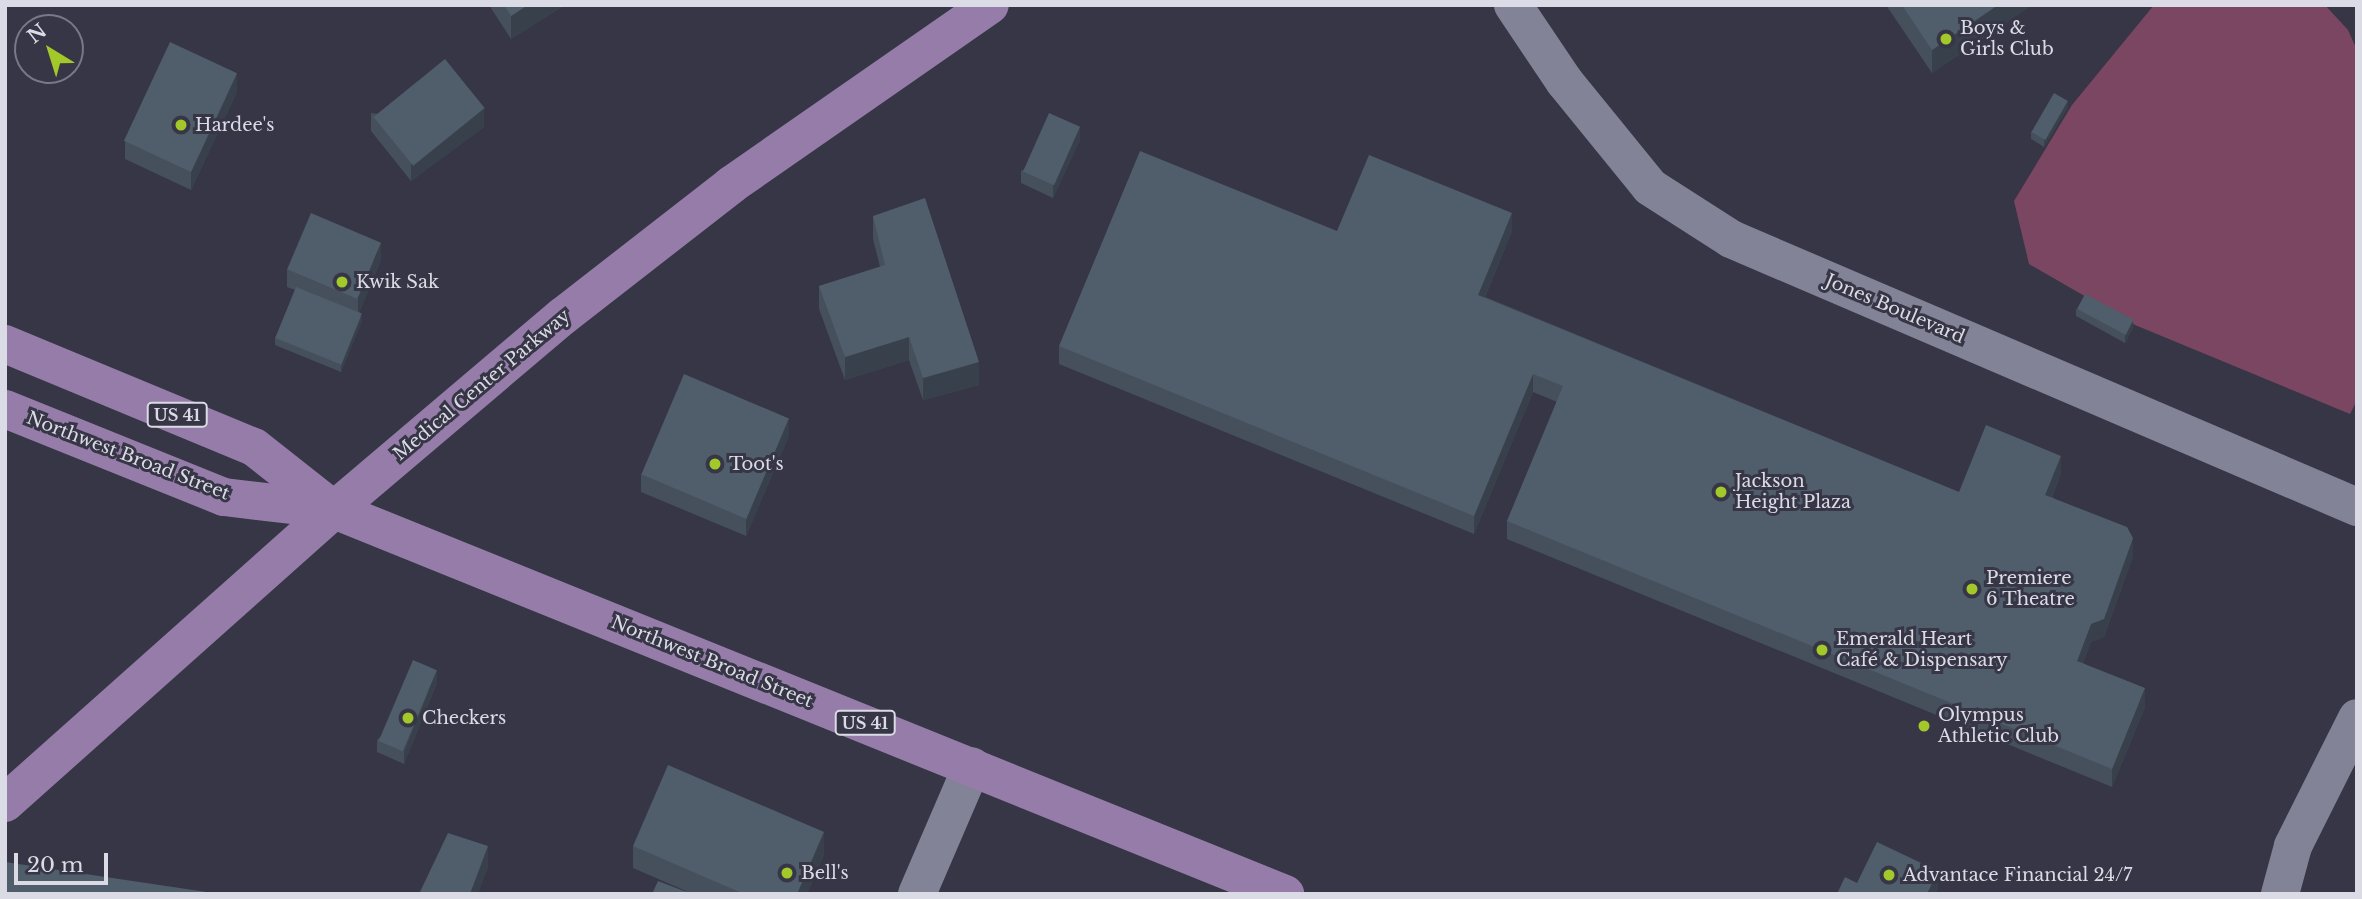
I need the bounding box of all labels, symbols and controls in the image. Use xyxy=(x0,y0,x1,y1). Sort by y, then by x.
north arrow xyxy=(14,14,84,84)
place label: Boys & Girls Club xyxy=(1960,18,2054,60)
text: N xyxy=(23,19,51,48)
marker: Boys & Girls Club xyxy=(1938,31,1954,47)
place label: Hardee's xyxy=(195,114,274,136)
marker: Hardee's xyxy=(173,117,189,133)
street label: Jones Boulevard xyxy=(1822,270,1968,348)
place label: Kwik Sak xyxy=(356,271,439,293)
marker: Kwik Sak xyxy=(334,274,350,290)
street label: Medical Center Parkway xyxy=(389,305,575,465)
road number: US 41 xyxy=(146,402,208,428)
street label: Northwest Broad Street xyxy=(23,407,233,505)
place label: Toot's xyxy=(729,453,784,475)
marker: Toot's xyxy=(707,456,723,472)
place label: Jackson Height Plaza xyxy=(1735,471,1851,514)
marker: Jackson Height Plaza xyxy=(1713,484,1729,500)
place label: Premiere 6 Theatre xyxy=(1986,568,2075,610)
marker: Premiere 6 Theatre xyxy=(1964,581,1980,597)
street label: Northwest Broad Street xyxy=(608,612,816,712)
place label: Emerald Heart Café & Dispensary xyxy=(1836,629,2007,672)
marker: Emerald Heart Café & Dispensary xyxy=(1814,642,1830,658)
place label: Olympus Athletic Club xyxy=(1938,705,2059,748)
place label: Checkers xyxy=(422,707,506,729)
marker: Checkers xyxy=(400,710,416,726)
road number: US 41 xyxy=(834,710,896,736)
marker: Olympus Athletic Club xyxy=(1916,718,1932,734)
scale bar xyxy=(18,839,112,883)
text: 20 m xyxy=(27,852,84,878)
place label: Bell's xyxy=(801,862,849,884)
place label: Advantace Financial 24/7 xyxy=(1903,864,2132,886)
marker: Bell's xyxy=(779,865,795,881)
marker: Advantace Financial 24/7 xyxy=(1881,867,1897,883)

